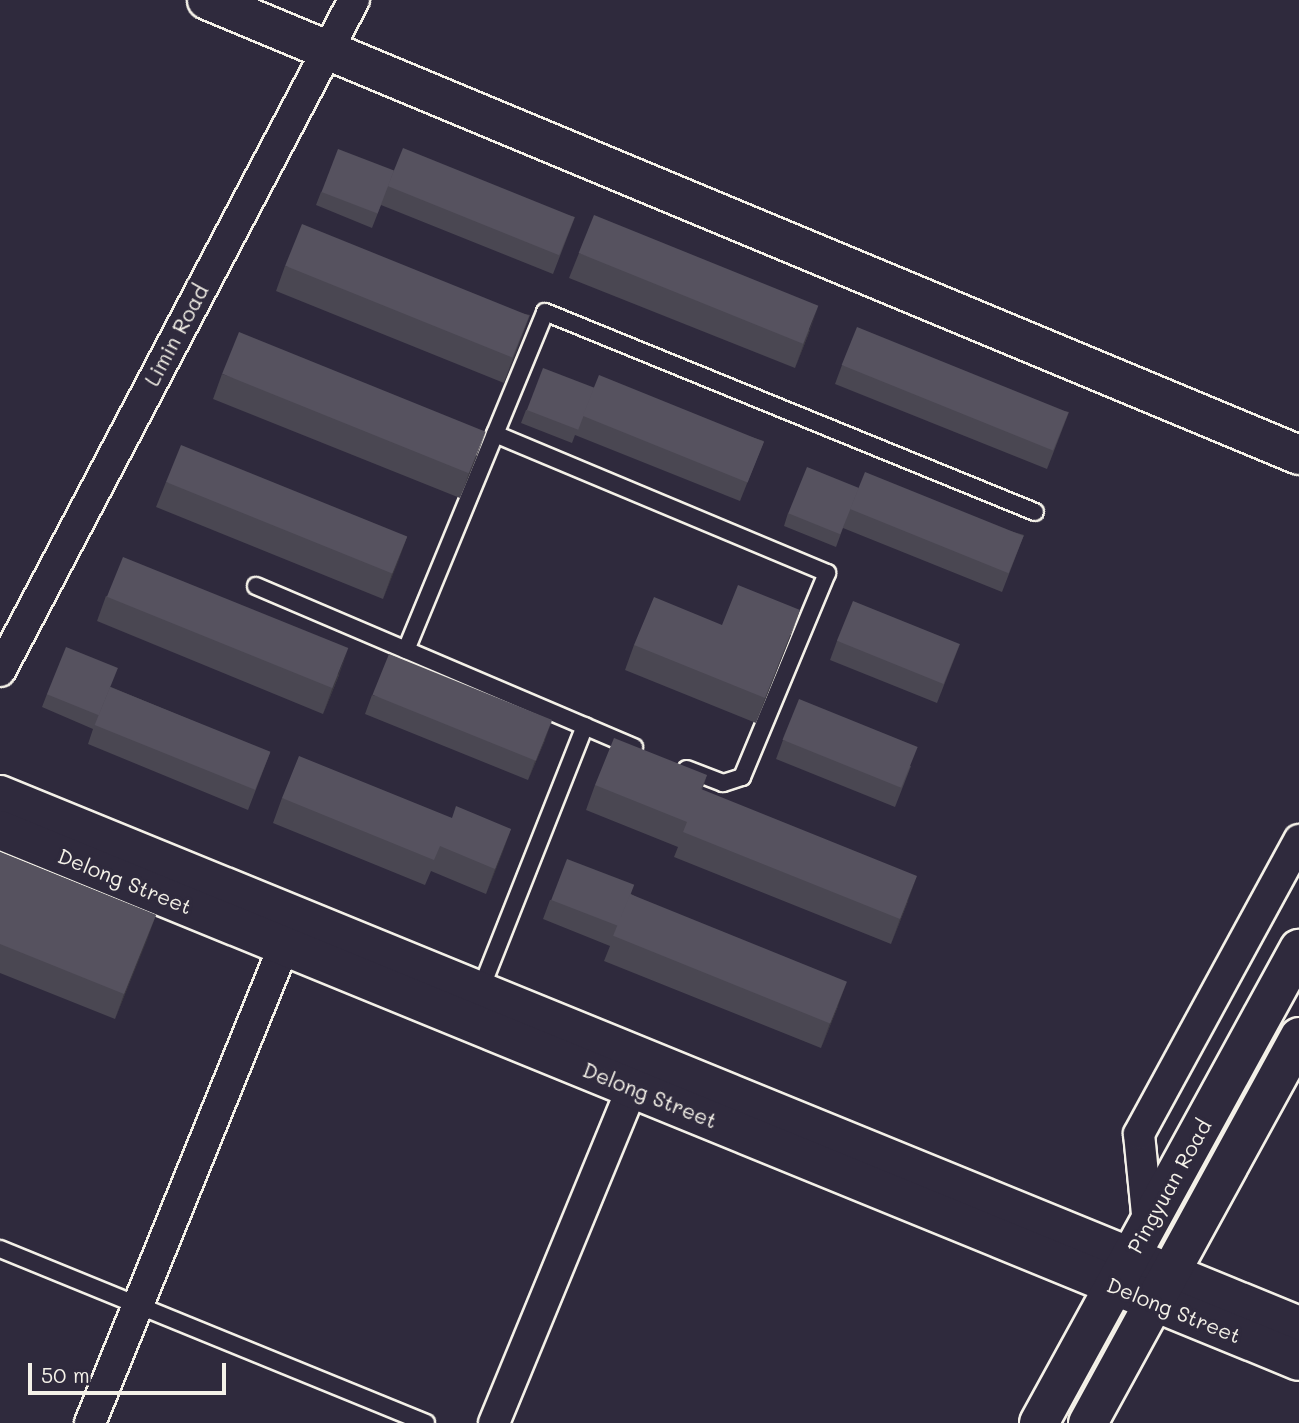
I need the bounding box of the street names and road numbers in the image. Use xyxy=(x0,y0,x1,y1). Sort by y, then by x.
street label: Limin Road xyxy=(139,280,213,390)
street label: Delong Street xyxy=(54,843,196,919)
street label: Delong Street xyxy=(579,1057,721,1133)
street label: Pingyuan Road xyxy=(1122,1115,1216,1257)
street label: Delong Street xyxy=(1103,1272,1245,1348)

